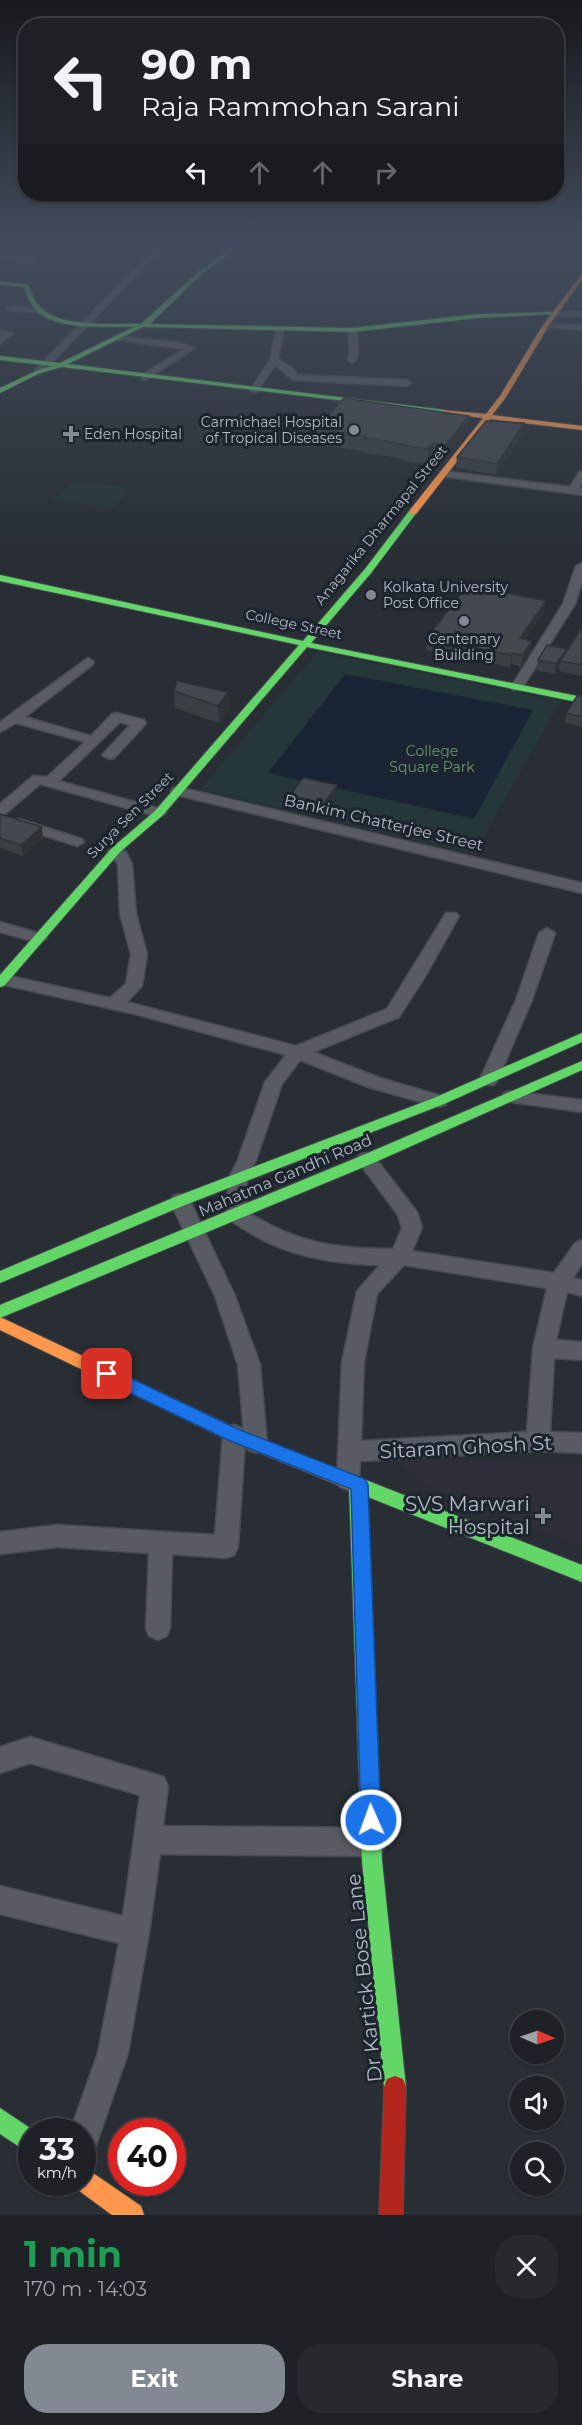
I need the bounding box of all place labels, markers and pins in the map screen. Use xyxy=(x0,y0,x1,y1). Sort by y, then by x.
place label: Carmichael Hospital of Tropical Diseases xyxy=(201,413,342,447)
marker: Carmichael Hospital of Tropical Diseases xyxy=(347,423,361,437)
marker: Eden Hospital xyxy=(62,425,80,443)
place label: Eden Hospital xyxy=(84,425,182,443)
place label: Kolkata University Post Office xyxy=(383,578,508,612)
marker: Kolkata University Post Office xyxy=(364,588,378,602)
marker: Centenary Building xyxy=(457,614,471,628)
place label: Centenary Building xyxy=(428,630,501,664)
pin xyxy=(81,1348,132,1399)
place label: SVS Marwari Hospital xyxy=(405,1492,530,1539)
marker: SVS Marwari Hospital xyxy=(534,1507,552,1525)

